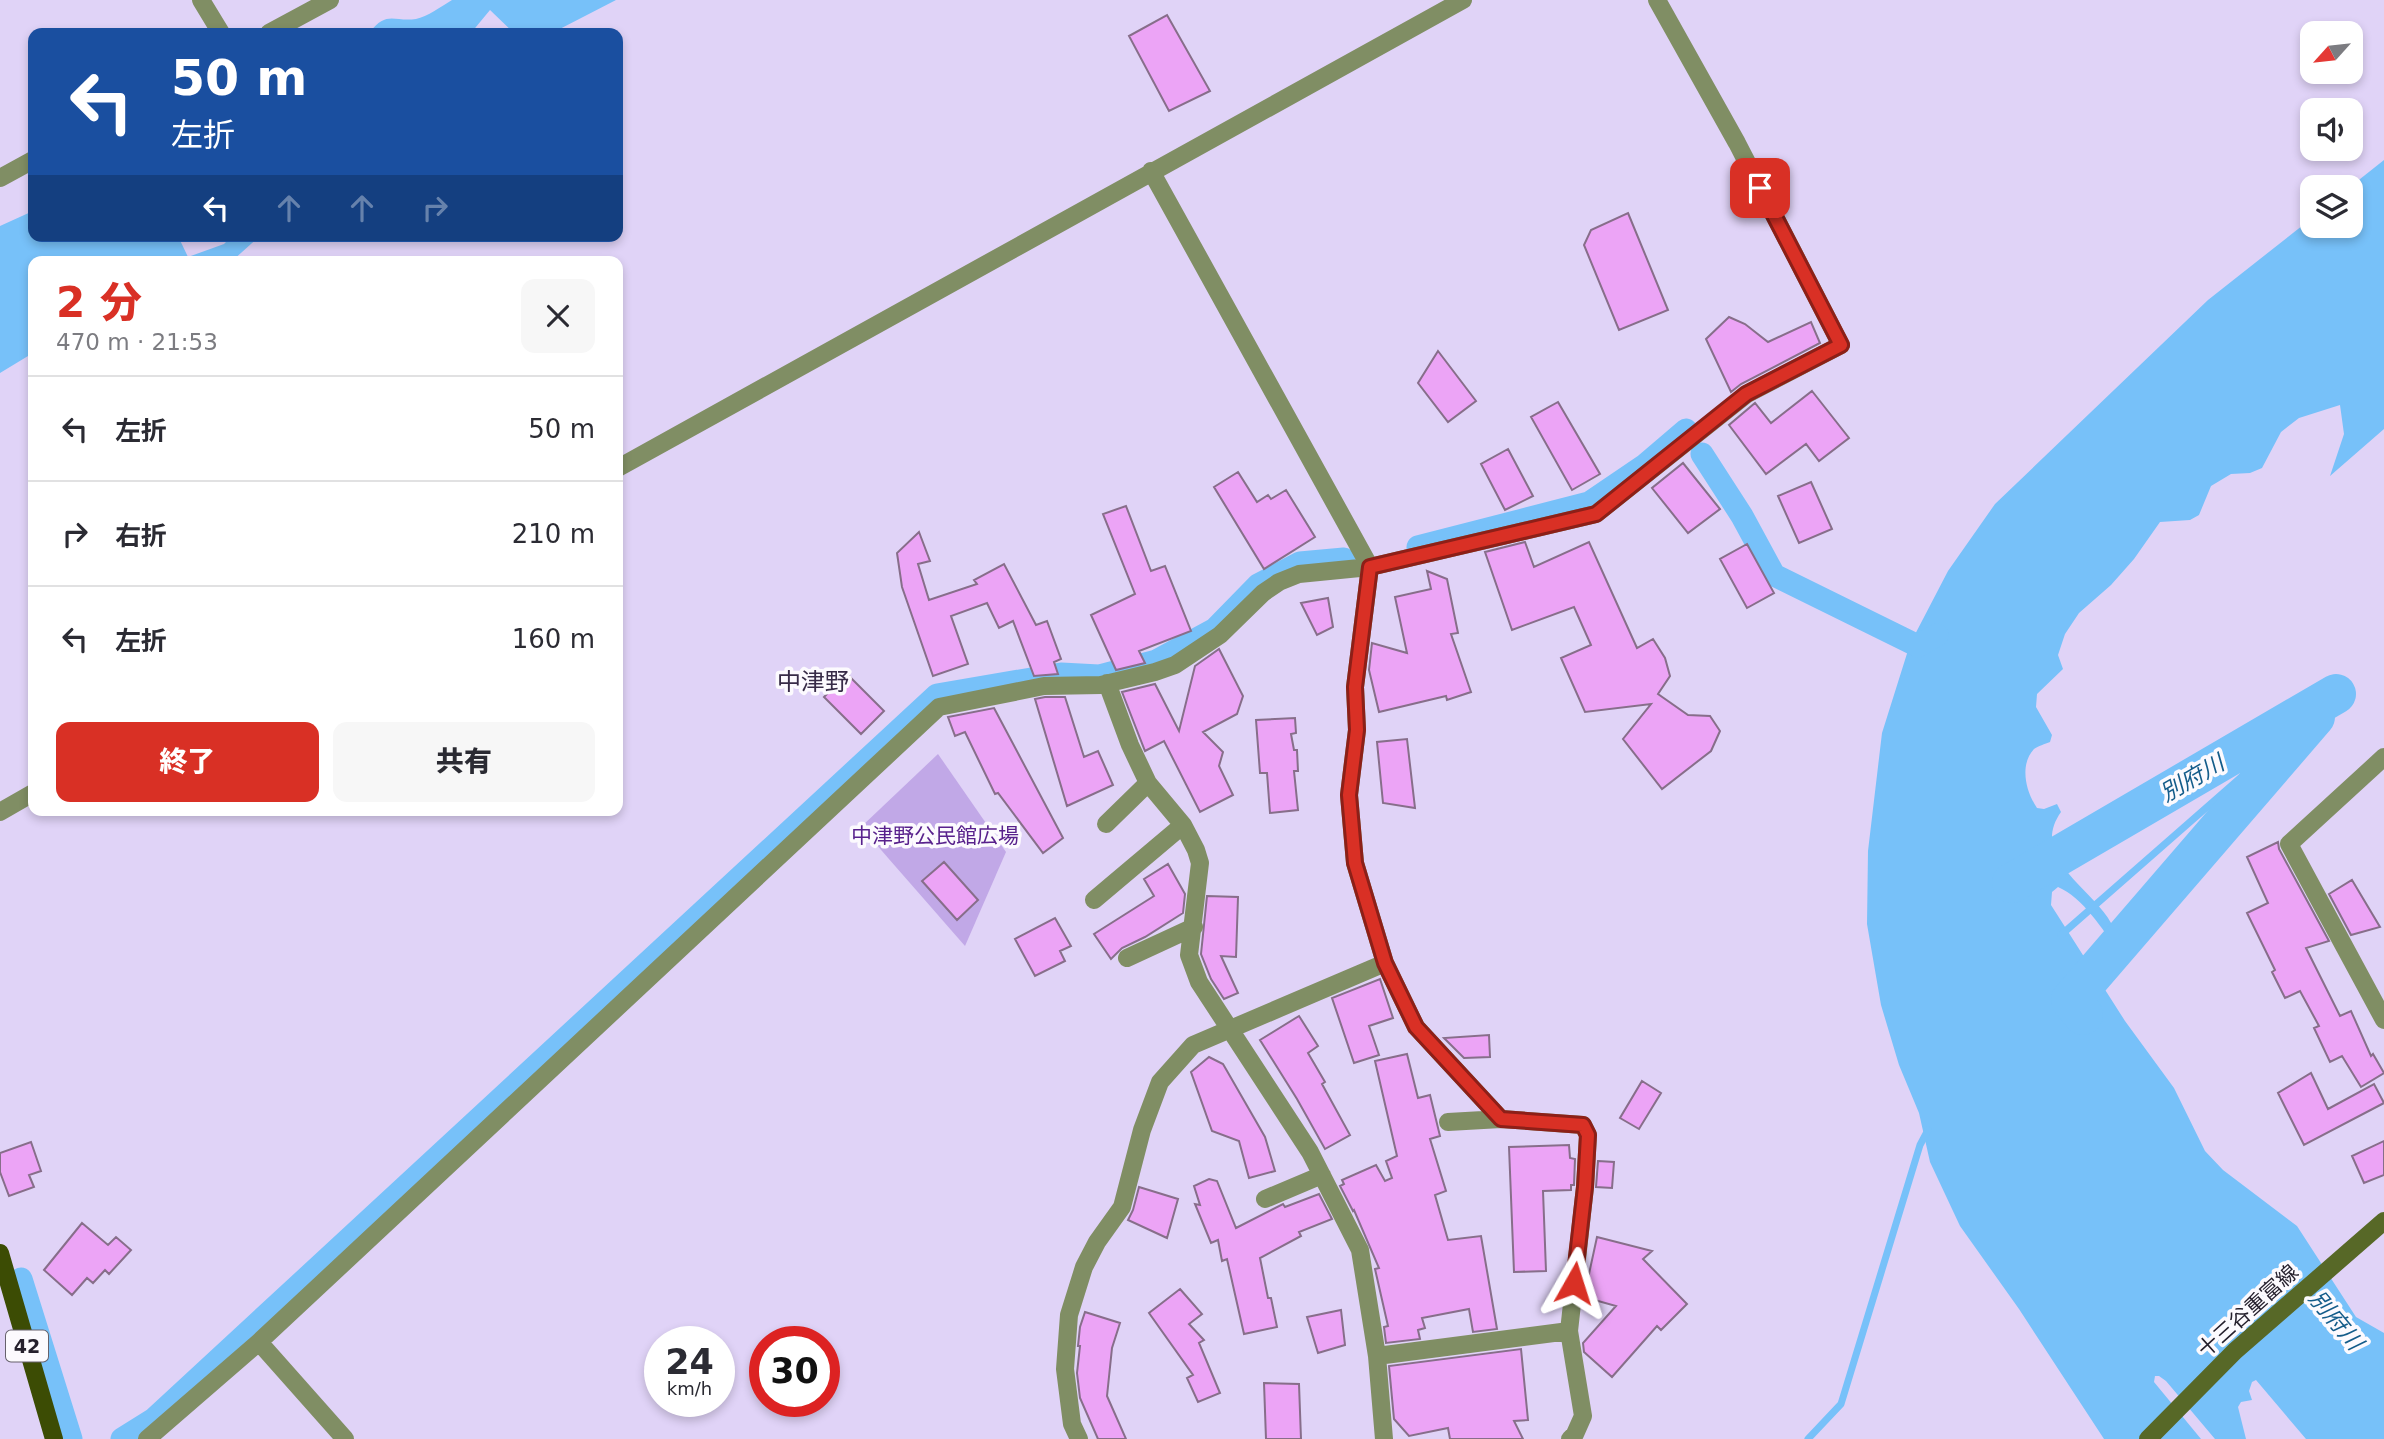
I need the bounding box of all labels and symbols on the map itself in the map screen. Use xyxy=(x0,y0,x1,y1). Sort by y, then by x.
north arrow xyxy=(2300,21,2362,84)
pin xyxy=(1730,158,1790,218)
district label: 中津野 xyxy=(777,668,849,696)
water label: 別府川 xyxy=(2156,748,2231,807)
park label: 中津野公民館広場 xyxy=(851,824,1019,848)
position arrow xyxy=(1537,1246,1611,1320)
street label: 十三谷重富線 xyxy=(2193,1260,2303,1362)
water label: 別府川 xyxy=(2304,1285,2370,1357)
speed limit sign: 30 xyxy=(749,1326,840,1417)
road number: 42 xyxy=(6,1330,48,1362)

